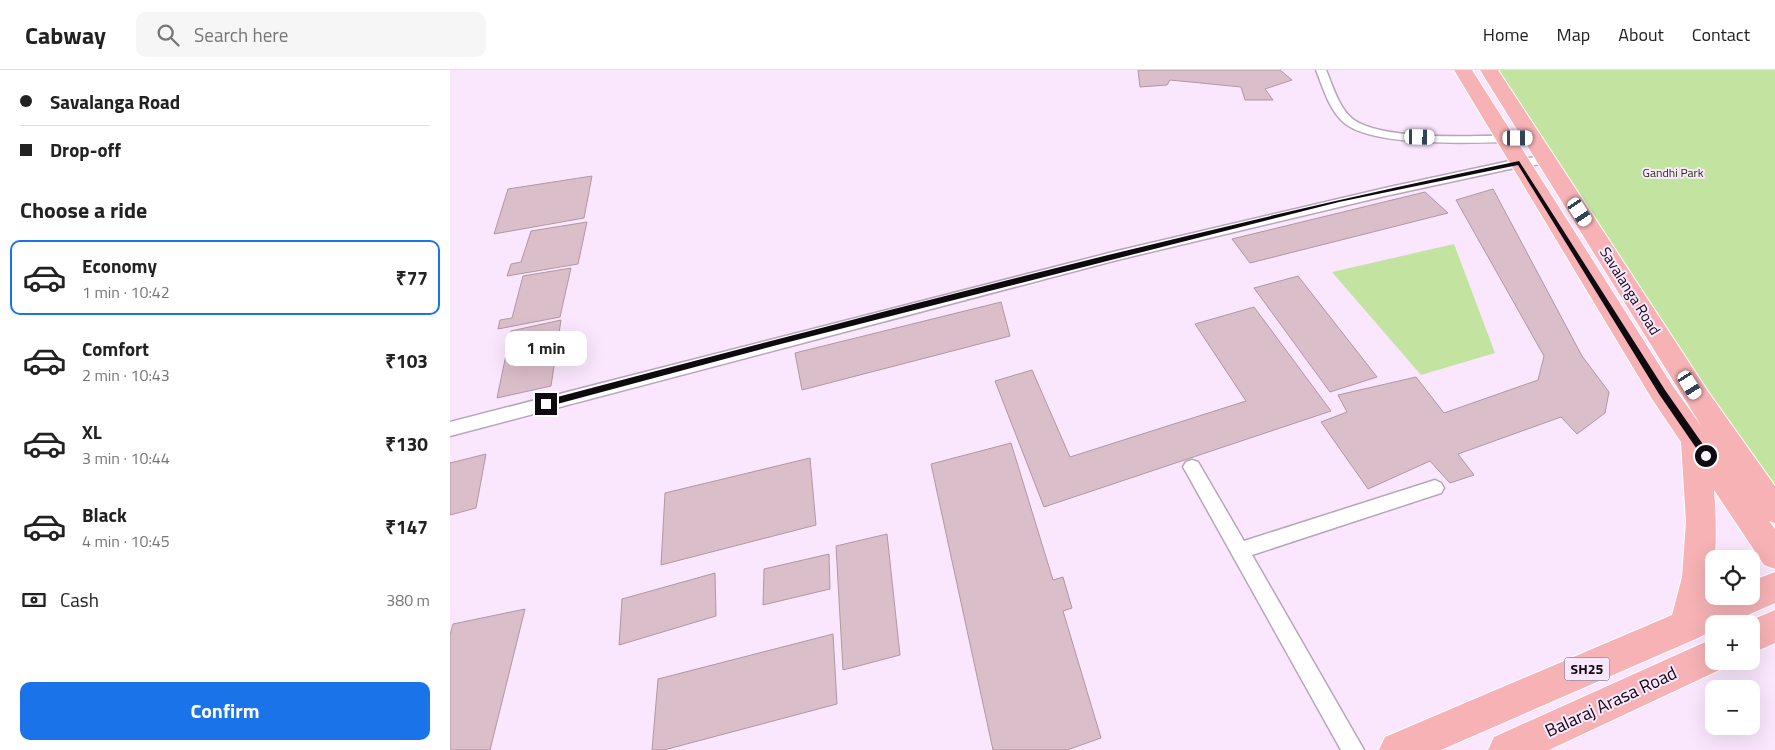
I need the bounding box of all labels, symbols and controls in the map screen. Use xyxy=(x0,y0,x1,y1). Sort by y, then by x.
search box xyxy=(136,12,486,57)
text: Cabway xyxy=(25,17,106,53)
text: Search here xyxy=(194,20,288,49)
icon: search xyxy=(154,21,182,49)
text: Home xyxy=(1483,21,1529,48)
text: Map xyxy=(1557,21,1590,48)
text: About xyxy=(1618,21,1664,48)
text: Contact xyxy=(1692,21,1750,48)
text: Savalanga Road xyxy=(50,87,180,116)
car xyxy=(1404,129,1435,145)
car xyxy=(1503,131,1533,146)
text: Drop-off xyxy=(50,135,121,164)
park label: Gandhi Park xyxy=(1643,163,1704,182)
text: Choose a ride xyxy=(20,193,147,227)
car xyxy=(1565,195,1594,229)
street label: Savalanga Road xyxy=(1594,242,1667,339)
text: Economy xyxy=(82,251,157,280)
icon: car xyxy=(22,255,67,300)
text: ₹77 xyxy=(396,263,428,292)
text: 1 min · 10:42 xyxy=(82,280,170,304)
callout: 1 min xyxy=(505,332,587,366)
text: Comfort xyxy=(82,334,149,363)
text: 1 min xyxy=(527,336,565,360)
icon: car xyxy=(22,338,67,383)
text: ₹103 xyxy=(385,346,428,375)
text: 2 min · 10:43 xyxy=(82,363,170,387)
car xyxy=(1675,368,1704,402)
route end xyxy=(535,393,557,415)
text: XL xyxy=(82,417,102,446)
icon: car xyxy=(22,421,67,466)
text: ₹130 xyxy=(385,429,428,458)
route start xyxy=(1695,445,1717,467)
text: 3 min · 10:44 xyxy=(82,446,170,470)
text: Black xyxy=(82,500,127,529)
icon: car xyxy=(22,504,67,549)
text: ₹147 xyxy=(385,512,428,541)
text: 4 min · 10:45 xyxy=(82,529,170,553)
map controls xyxy=(1705,550,1760,735)
button: locate xyxy=(1705,550,1760,605)
text: Cash xyxy=(60,585,99,614)
icon: cash xyxy=(20,586,48,614)
text: 380 m xyxy=(386,588,430,612)
button: + xyxy=(1705,615,1760,670)
road number: SH25 xyxy=(1564,658,1610,680)
street label: Balaraj Arasa Road xyxy=(1540,659,1681,744)
button: − xyxy=(1705,680,1760,735)
button: Confirm xyxy=(20,682,430,740)

